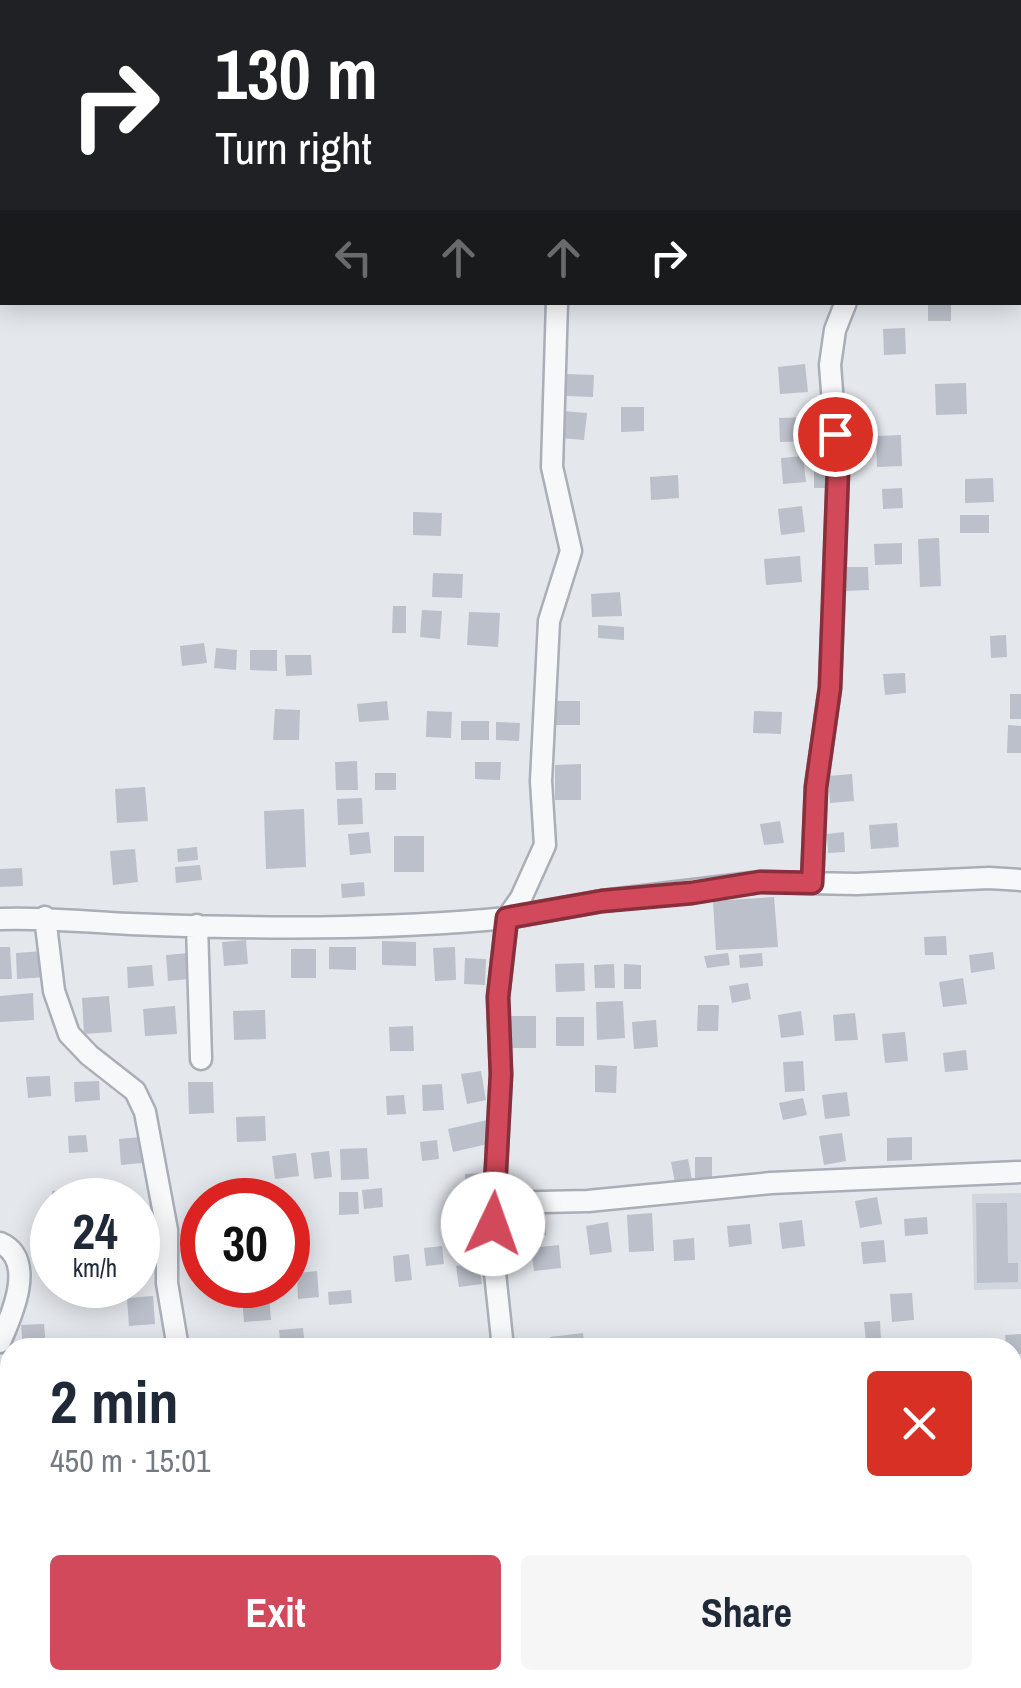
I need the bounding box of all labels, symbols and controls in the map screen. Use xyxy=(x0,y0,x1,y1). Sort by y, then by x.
text: 130 m xyxy=(215,27,378,121)
icon: right xyxy=(50,40,180,170)
text: Turn right xyxy=(215,117,372,178)
icon: left xyxy=(326,230,381,285)
icon: ahead xyxy=(431,230,486,285)
icon: ahead xyxy=(536,230,591,285)
icon: right xyxy=(641,230,696,285)
pin xyxy=(793,392,878,477)
icon: arrive xyxy=(808,407,863,462)
position arrow xyxy=(441,1172,545,1276)
speed limit sign: 30 xyxy=(180,1178,310,1308)
text: 24 xyxy=(72,1197,118,1265)
text: km/h xyxy=(73,1251,117,1285)
text: 2 min xyxy=(50,1361,179,1442)
button: close xyxy=(867,1371,972,1476)
text: 450 m · 15:01 xyxy=(50,1439,210,1482)
button: Exit xyxy=(50,1555,501,1670)
button: Share xyxy=(521,1555,972,1670)

